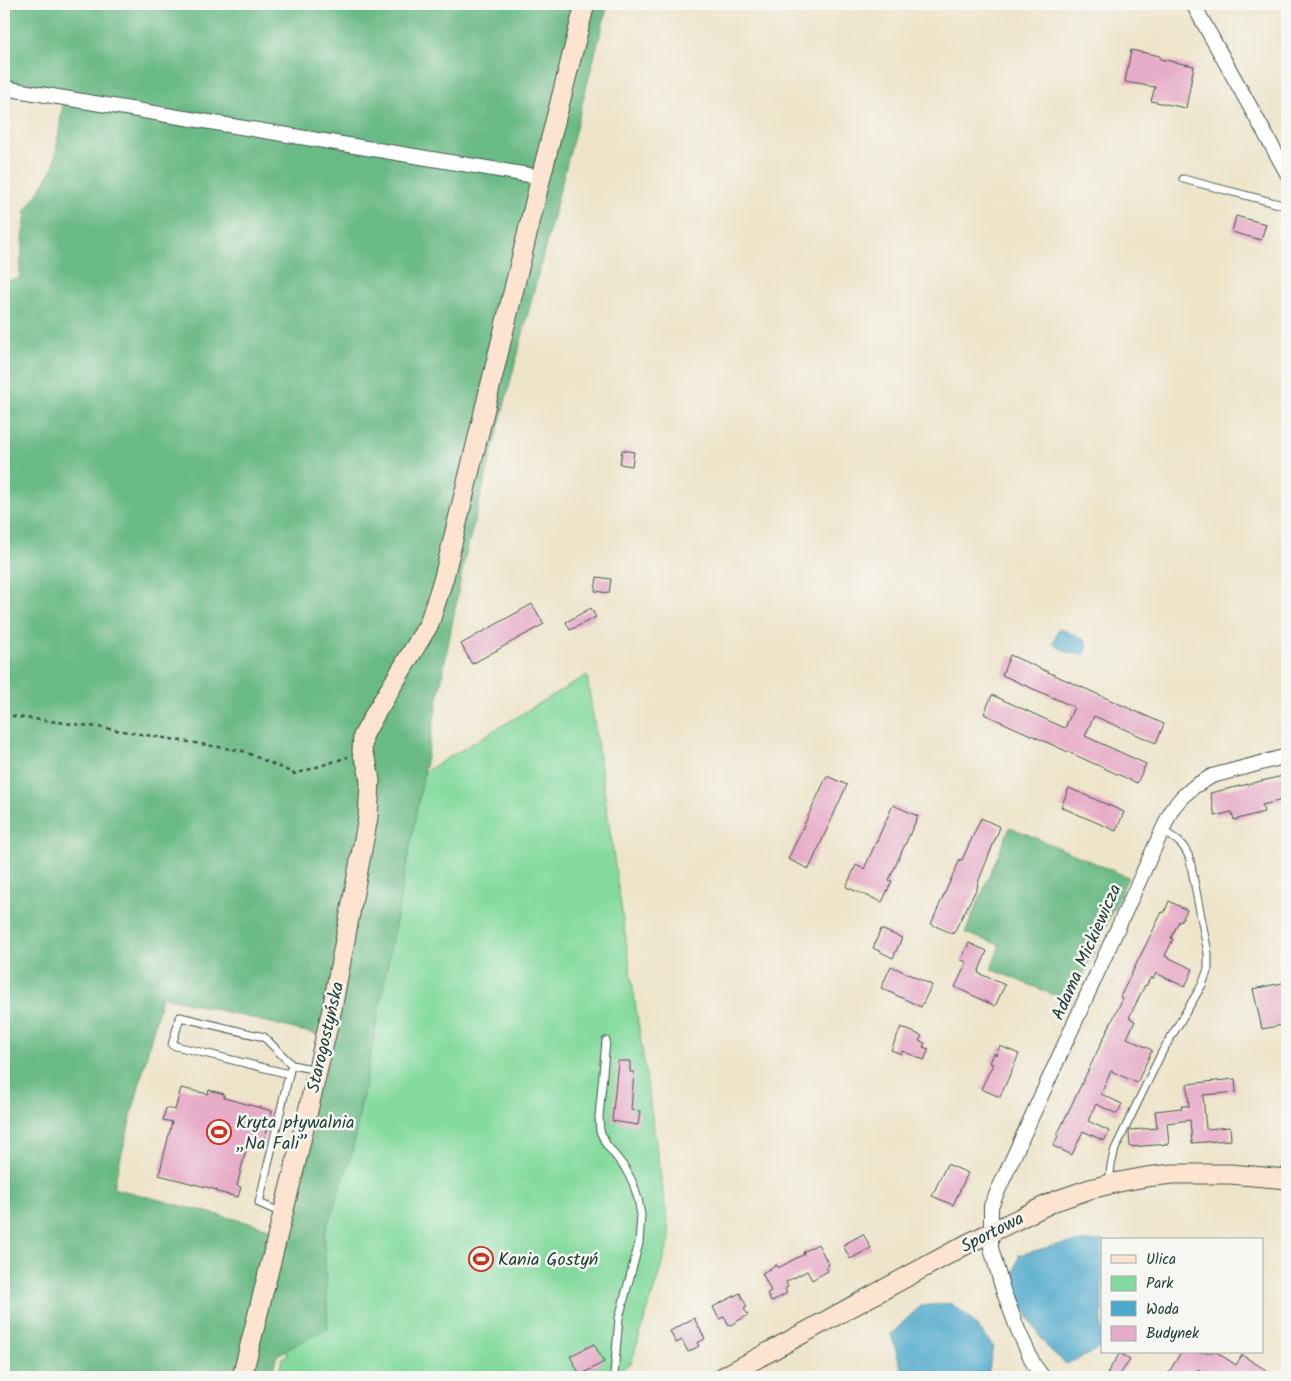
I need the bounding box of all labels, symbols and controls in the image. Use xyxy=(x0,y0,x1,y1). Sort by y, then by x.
street label: Adama Mickiewicza xyxy=(1044,880,1130,1025)
street label: Starogostyńska xyxy=(300,979,353,1096)
place label: Kryta pływalnia „Na Fali” xyxy=(236,1109,355,1159)
sports icon: Kryta pływalnia „Na Fali” xyxy=(206,1119,232,1145)
street label: Sportowa xyxy=(956,1205,1030,1262)
legend xyxy=(1101,1238,1264,1354)
sports icon: Kania Gostyń xyxy=(468,1246,494,1272)
place label: Kania Gostyń xyxy=(498,1246,598,1275)
text: Ulica xyxy=(1146,1248,1176,1272)
text: Park xyxy=(1146,1272,1174,1296)
text: Woda xyxy=(1146,1298,1179,1322)
text: Budynek xyxy=(1146,1322,1200,1346)

